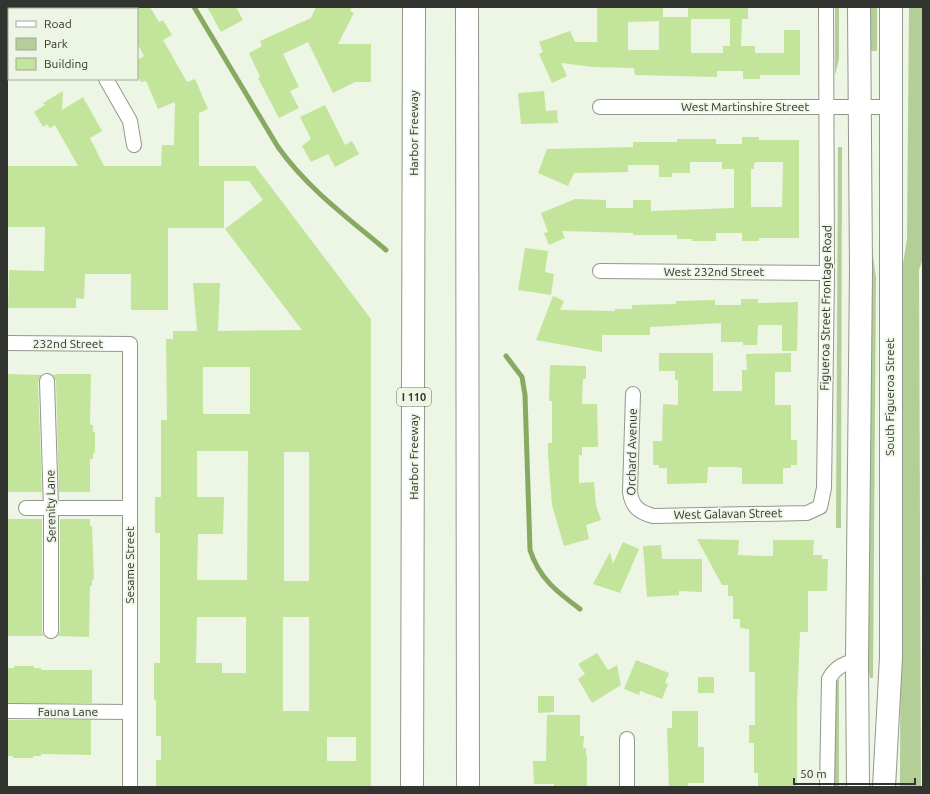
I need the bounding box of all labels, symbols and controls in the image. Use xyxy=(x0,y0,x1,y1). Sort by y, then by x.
legend xyxy=(8,8,138,80)
text: Road xyxy=(44,17,72,30)
text: Park xyxy=(44,37,68,50)
text: Building xyxy=(44,57,88,70)
street label: Harbor Freeway xyxy=(407,90,420,176)
street label: West Martinshire Street xyxy=(681,100,809,113)
street label: Figueroa Street Frontage Road xyxy=(818,225,833,391)
street label: West 232nd Street xyxy=(664,265,765,278)
street label: 232nd Street xyxy=(33,337,103,350)
street label: South Figueroa Street xyxy=(883,338,896,456)
road number: I 110 xyxy=(397,388,431,406)
street label: Orchard Avenue xyxy=(624,408,639,496)
street label: Harbor Freeway xyxy=(407,414,420,500)
street label: Serenity Lane xyxy=(43,469,58,543)
street label: West Galavan Street xyxy=(673,506,783,521)
street label: Sesame Street xyxy=(123,526,136,604)
street label: Fauna Lane xyxy=(38,705,98,718)
scale bar xyxy=(794,760,915,786)
text: 50 m xyxy=(800,767,827,780)

